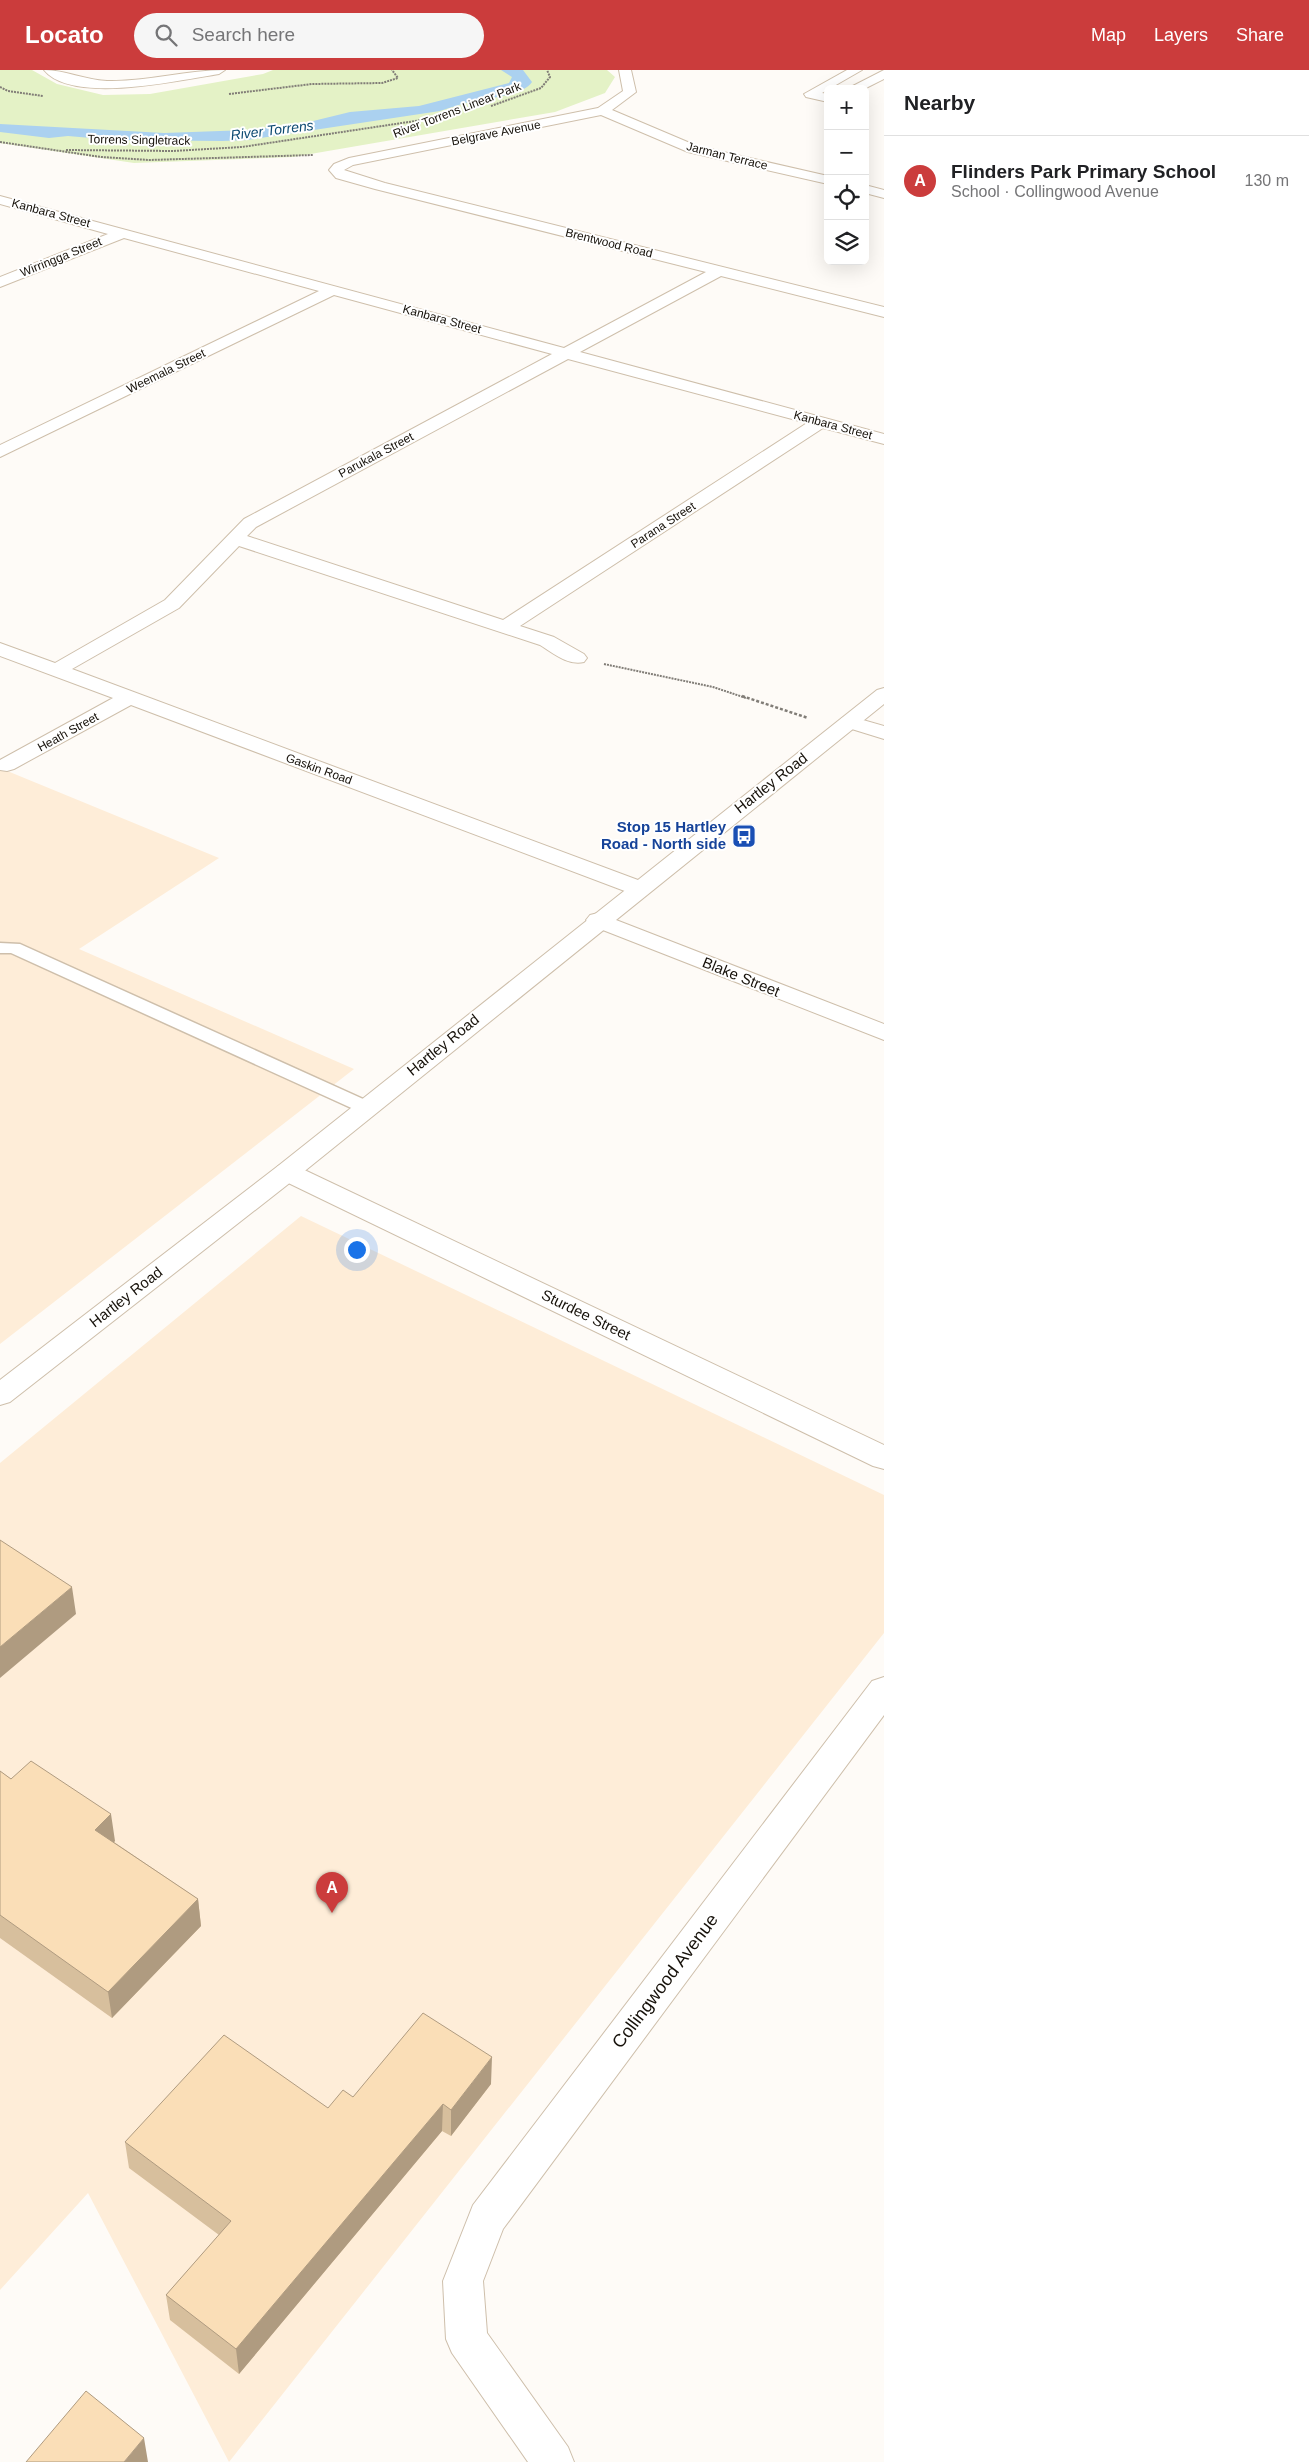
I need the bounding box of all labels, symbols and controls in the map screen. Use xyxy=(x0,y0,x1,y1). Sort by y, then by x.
search box xyxy=(134,13,484,58)
text: Locato xyxy=(25,21,104,48)
icon: search xyxy=(152,21,180,49)
text: Search here xyxy=(192,24,295,45)
text: Map xyxy=(1091,25,1126,45)
text: Layers xyxy=(1154,25,1208,45)
text: Share xyxy=(1236,25,1284,45)
street label: River Torrens Linear Park xyxy=(391,79,524,141)
map controls xyxy=(824,85,869,265)
button: + xyxy=(824,85,869,130)
text: Nearby xyxy=(904,91,975,114)
water label: River Torrens xyxy=(230,117,314,143)
street label: Belgrave Avenue xyxy=(450,117,542,149)
button: − xyxy=(824,130,869,175)
street label: Torrens Singletrack xyxy=(88,132,191,148)
street label: Jarman Terrace xyxy=(685,139,769,173)
text: Flinders Park Primary School xyxy=(951,161,1216,182)
text: A xyxy=(914,172,926,189)
text: 130 m xyxy=(1245,172,1289,189)
button: locate xyxy=(824,175,869,220)
text: School · Collingwood Avenue xyxy=(951,183,1159,200)
street label: Kanbara Street xyxy=(10,196,92,230)
button: layers xyxy=(824,220,869,265)
street label: Brentwood Road xyxy=(564,225,654,261)
street label: Wirringga Street xyxy=(18,234,104,280)
street label: Kanbara Street xyxy=(401,302,483,336)
street label: Weemala Street xyxy=(124,346,208,396)
street label: Kanbara Street xyxy=(792,408,874,442)
street label: Parukala Street xyxy=(336,429,416,481)
street label: Parana Street xyxy=(628,499,698,551)
street label: Heath Street xyxy=(35,709,101,754)
street label: Hartley Road xyxy=(731,749,810,816)
street label: Gaskin Road xyxy=(284,751,354,787)
place label: Stop 15 Hartley Road - North side xyxy=(601,818,727,852)
bus stop icon: Stop 15 Hartley Road - North side xyxy=(731,823,757,849)
street label: Blake Street xyxy=(700,953,783,1000)
street label: Hartley Road xyxy=(403,1010,482,1079)
your location xyxy=(344,1237,370,1263)
street label: Hartley Road xyxy=(86,1263,165,1330)
street label: Sturdee Street xyxy=(539,1286,634,1344)
pin: A xyxy=(316,1872,348,1913)
street label: Collingwood Avenue xyxy=(608,1910,722,2052)

